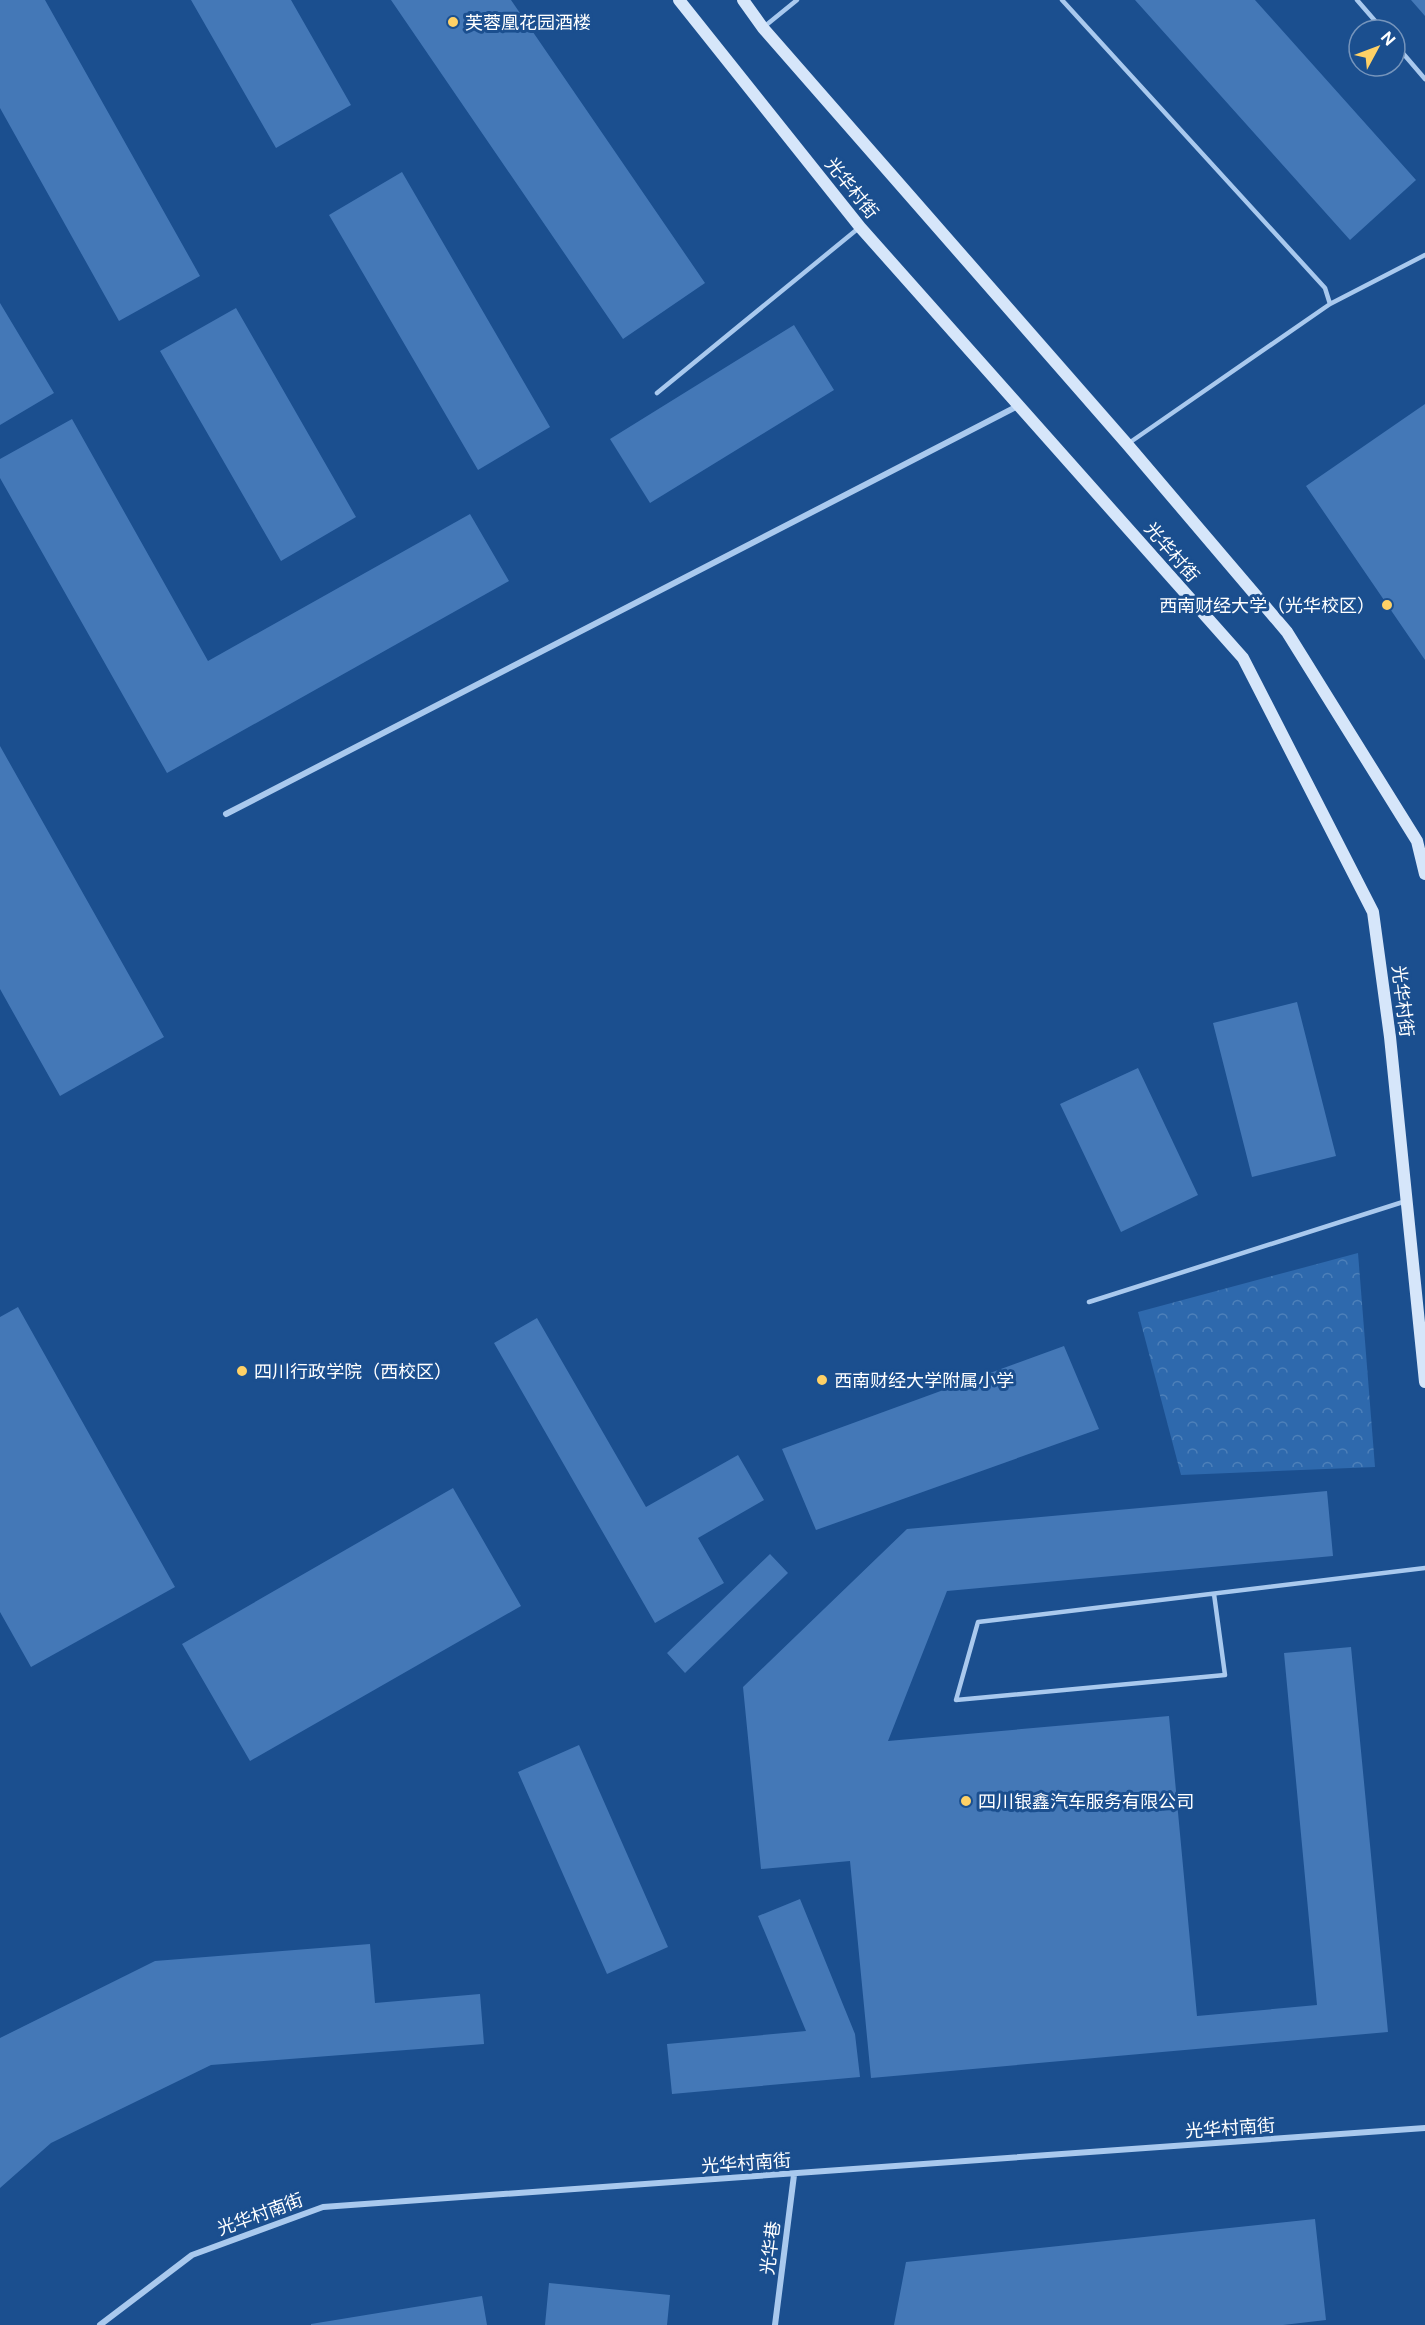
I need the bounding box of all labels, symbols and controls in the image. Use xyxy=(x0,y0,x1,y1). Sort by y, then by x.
place label: 芙蓉凰花园酒楼 xyxy=(465,12,591,33)
marker: 芙蓉凰花园酒楼 xyxy=(446,15,460,29)
north arrow xyxy=(1347,18,1407,78)
text: N xyxy=(1377,28,1399,49)
street label: 光华村街 xyxy=(821,153,883,223)
street label: 光华村街 xyxy=(1140,518,1204,586)
place label: 西南财经大学（光华校区） xyxy=(1159,595,1375,616)
marker: 西南财经大学（光华校区） xyxy=(1380,598,1394,612)
street label: 光华村街 xyxy=(1388,964,1418,1038)
place label: 四川行政学院（西校区） xyxy=(254,1361,452,1382)
marker: 四川行政学院（西校区） xyxy=(235,1364,249,1378)
place label: 西南财经大学附属小学 xyxy=(834,1370,1014,1391)
marker: 西南财经大学附属小学 xyxy=(815,1373,829,1387)
place label: 四川银鑫汽车服务有限公司 xyxy=(978,1791,1194,1812)
marker: 四川银鑫汽车服务有限公司 xyxy=(959,1794,973,1808)
street label: 光华村南街 xyxy=(1184,2114,1276,2142)
street label: 光华村南街 xyxy=(700,2149,792,2177)
street label: 光华村南街 xyxy=(214,2189,306,2239)
street label: 光华巷 xyxy=(756,2220,784,2276)

